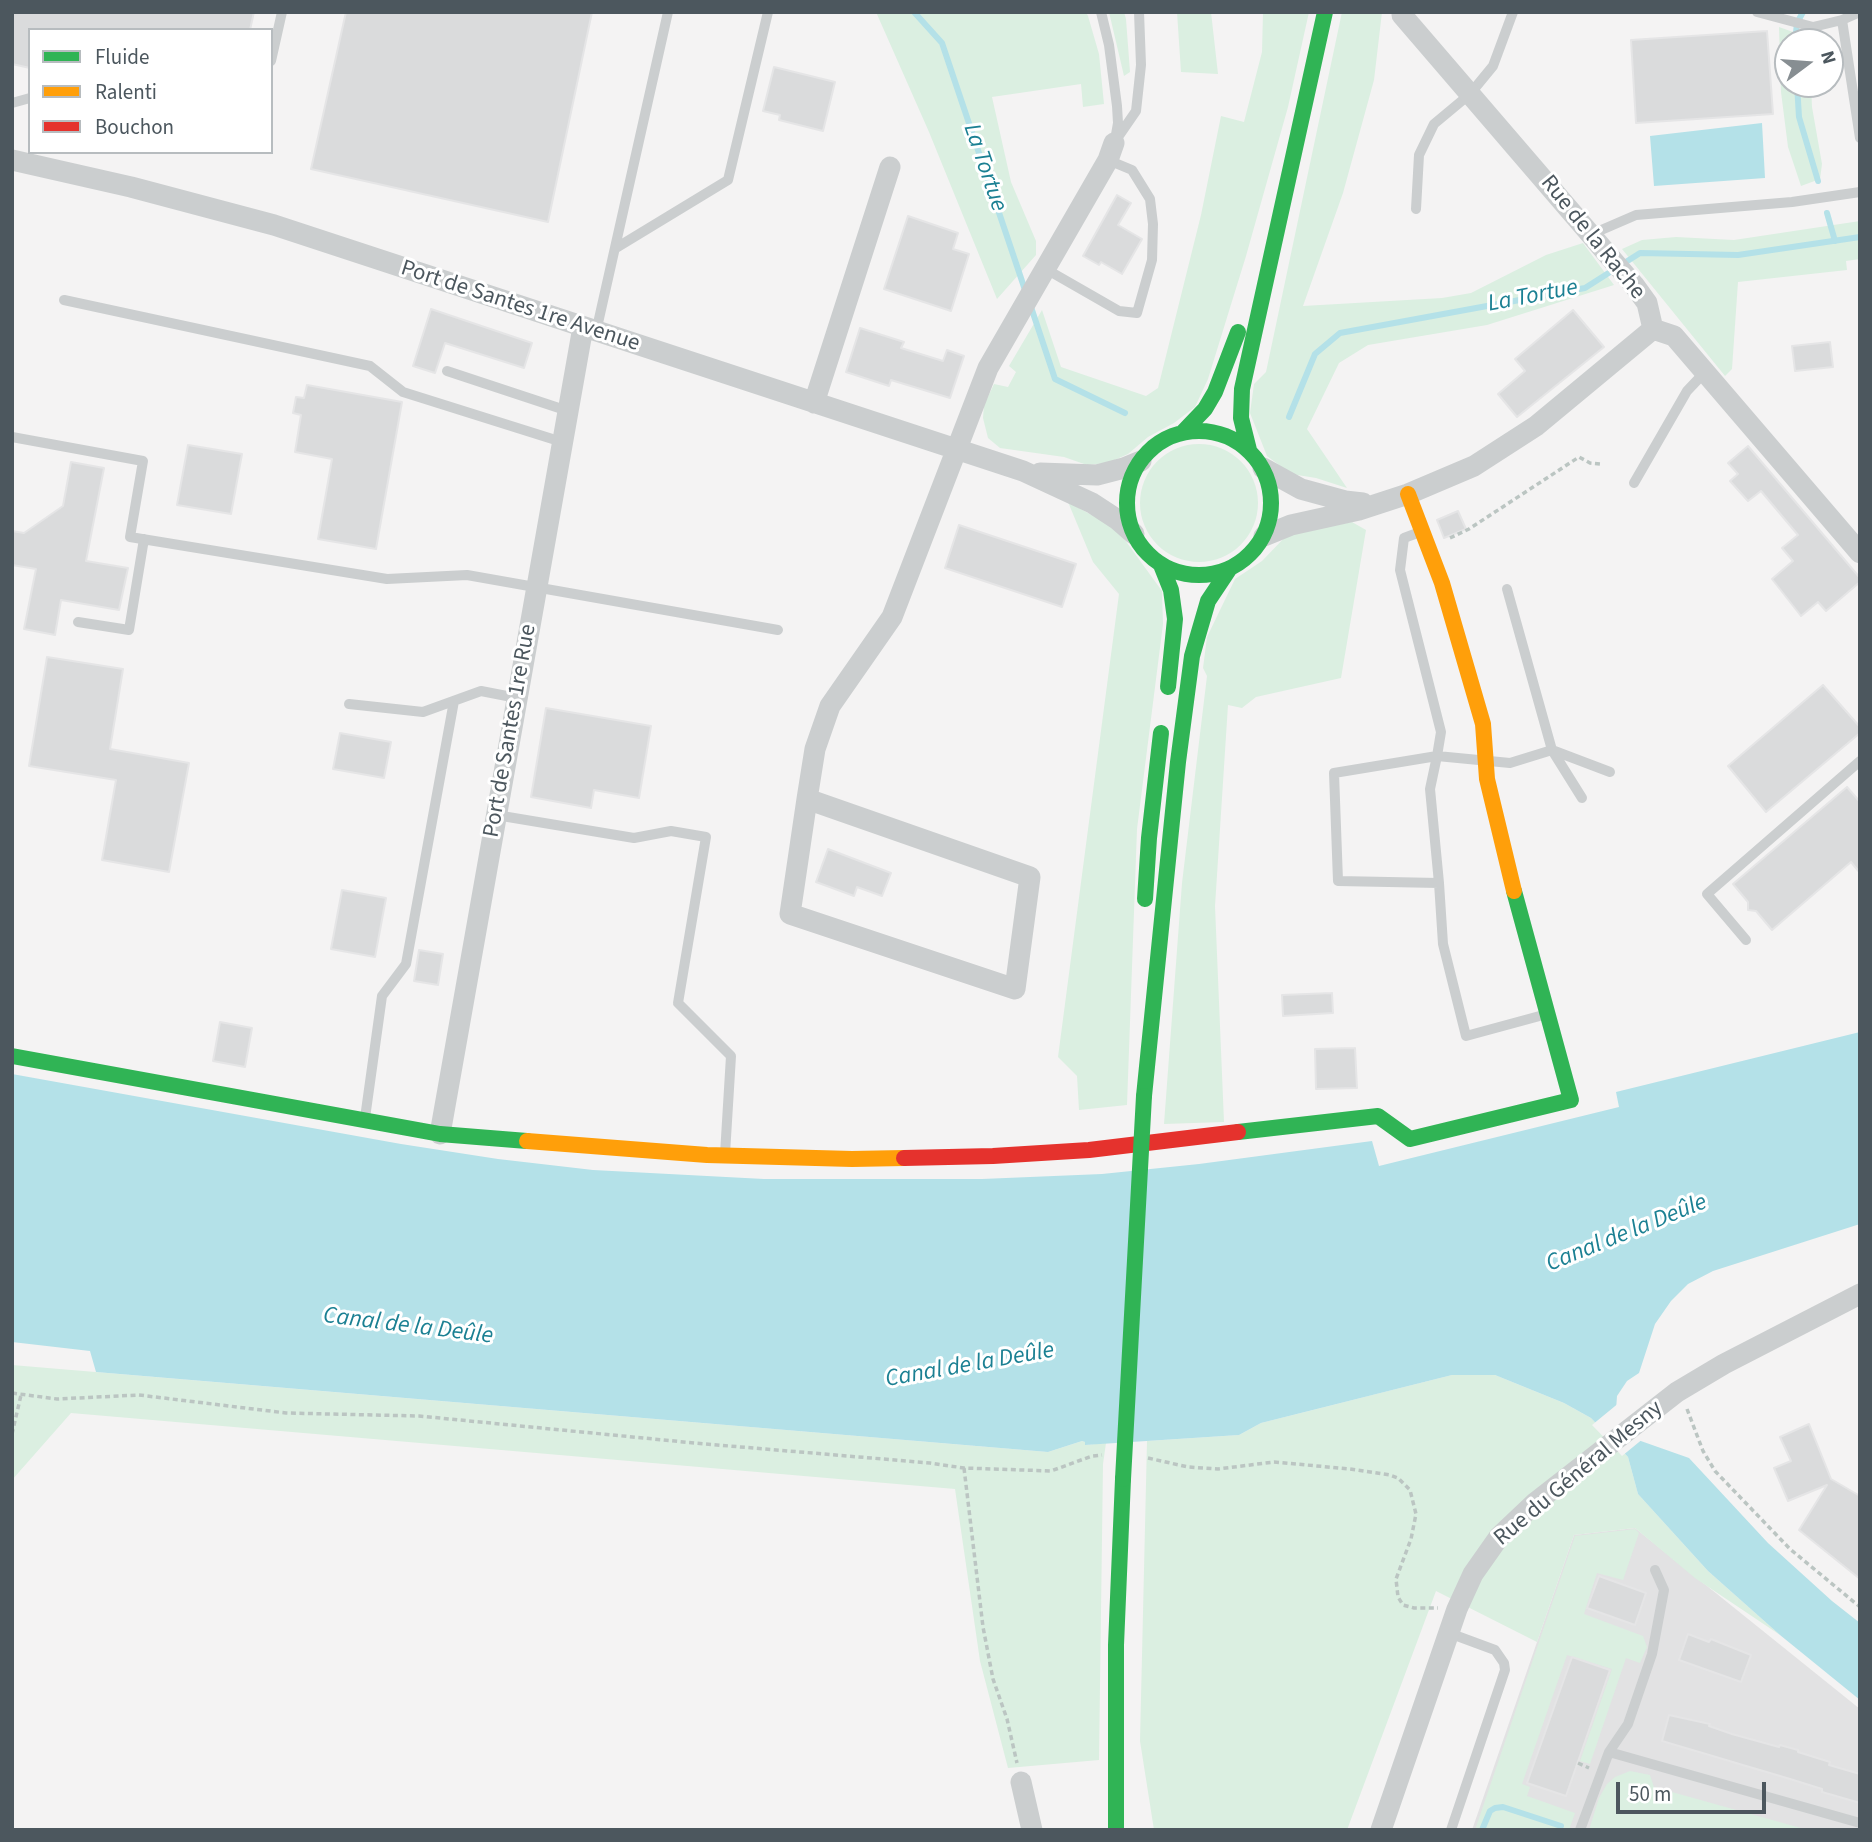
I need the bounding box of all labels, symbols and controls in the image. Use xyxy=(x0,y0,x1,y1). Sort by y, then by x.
legend xyxy=(28,28,273,154)
north arrow xyxy=(1774,28,1844,98)
text: Fluide xyxy=(95,42,149,72)
text: N xyxy=(1813,48,1842,67)
text: Ralenti xyxy=(95,77,157,107)
text: Bouchon xyxy=(95,112,174,142)
water label: La Tortue xyxy=(956,120,1012,216)
street label: Rue de la Rache xyxy=(1534,170,1650,306)
street label: Port de Santes 1re Avenue xyxy=(397,255,643,359)
water label: La Tortue xyxy=(1486,274,1580,320)
street label: Port de Santes 1re Rue xyxy=(479,622,543,840)
water label: Canal de la Deûle xyxy=(1542,1189,1712,1279)
water label: Canal de la Deûle xyxy=(321,1302,495,1352)
water label: Canal de la Deûle xyxy=(883,1337,1057,1395)
street label: Rue du Général Mesny xyxy=(1489,1395,1669,1553)
scale bar xyxy=(1620,1769,1770,1813)
text: 50 m xyxy=(1629,1779,1671,1809)

